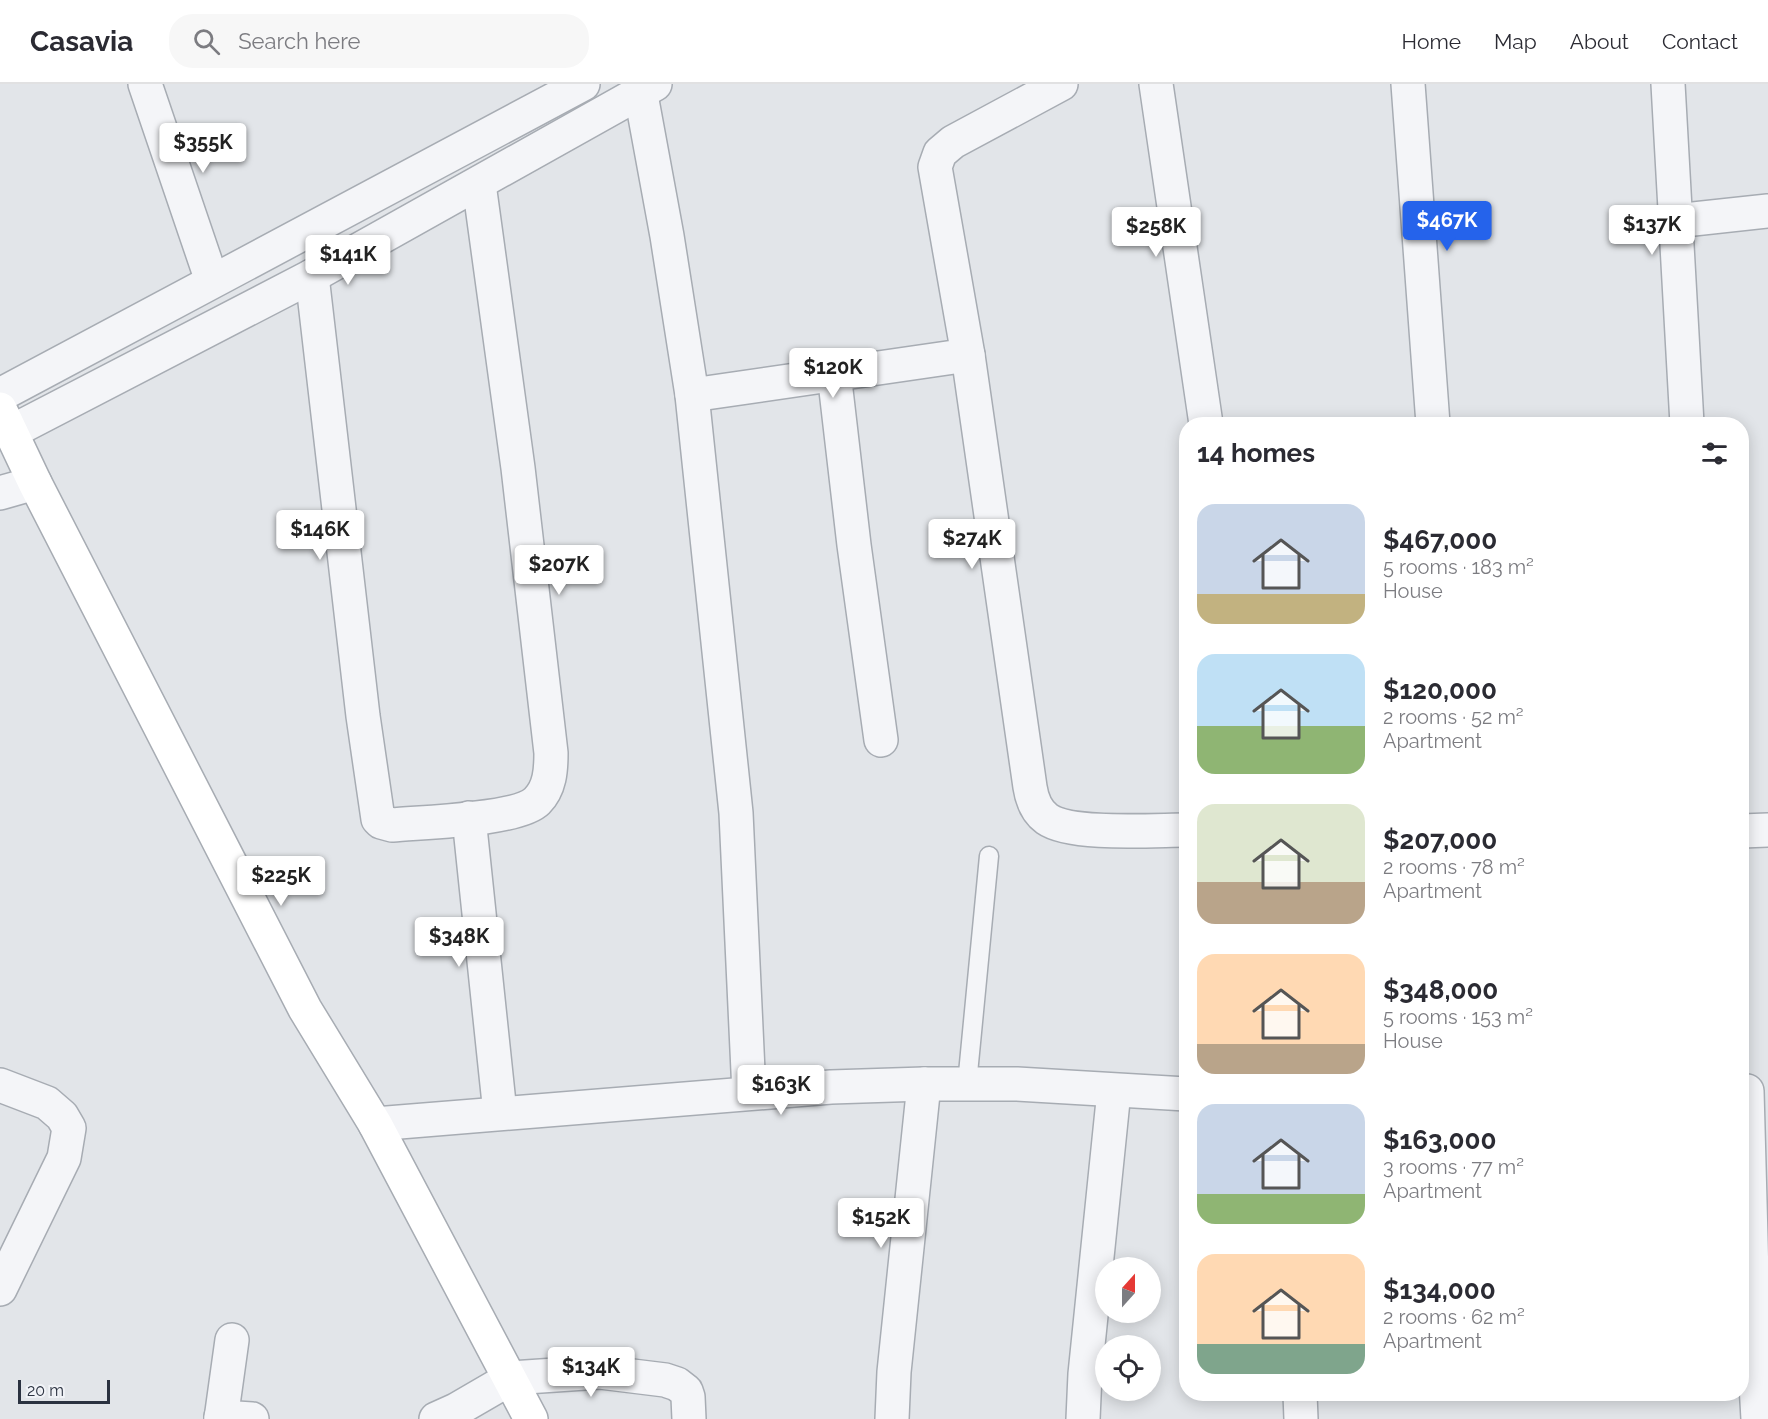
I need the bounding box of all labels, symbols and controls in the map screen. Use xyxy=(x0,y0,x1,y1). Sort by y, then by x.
search box xyxy=(169,14,589,68)
text: Casavia xyxy=(30,25,133,58)
icon: search xyxy=(190,25,223,58)
text: Search here xyxy=(238,28,360,54)
text: Home xyxy=(1402,29,1461,54)
text: Map xyxy=(1494,29,1537,54)
text: About xyxy=(1570,29,1629,54)
text: Contact xyxy=(1662,29,1738,54)
pin: $355K xyxy=(161,123,245,174)
text: $355K xyxy=(173,130,233,154)
pin: $467K xyxy=(1405,201,1489,252)
pin: $137K xyxy=(1610,205,1694,256)
pin: $258K xyxy=(1114,207,1198,258)
text: $467K xyxy=(1417,208,1477,232)
text: $137K xyxy=(1623,212,1681,236)
text: $258K xyxy=(1126,214,1186,238)
pin: $141K xyxy=(306,235,390,286)
text: $141K xyxy=(319,242,377,266)
pin: $120K xyxy=(791,348,875,399)
text: $120K xyxy=(803,355,863,379)
icon: filters xyxy=(1698,437,1731,470)
text: 14 homes xyxy=(1197,438,1315,468)
pin: $146K xyxy=(278,510,362,561)
text: $146K xyxy=(290,517,350,541)
pin: $274K xyxy=(930,519,1014,570)
text: $467,000 xyxy=(1383,525,1497,555)
text: $274K xyxy=(942,526,1002,550)
icon: home xyxy=(1245,528,1317,600)
pin: $207K xyxy=(517,545,601,596)
text: $207K xyxy=(529,552,589,576)
text: 5 rooms · 183 m² xyxy=(1383,555,1534,579)
text: House xyxy=(1383,579,1443,603)
text: $120,000 xyxy=(1383,675,1497,705)
icon: home xyxy=(1245,678,1317,750)
text: 2 rooms · 52 m² xyxy=(1383,705,1524,729)
text: Apartment xyxy=(1383,729,1482,753)
text: $207,000 xyxy=(1383,825,1497,855)
icon: home xyxy=(1245,828,1317,900)
text: 2 rooms · 78 m² xyxy=(1383,855,1525,879)
pin: $225K xyxy=(239,856,323,907)
text: $225K xyxy=(251,863,311,887)
text: Apartment xyxy=(1383,879,1482,903)
pin: $348K xyxy=(417,917,501,968)
text: $348K xyxy=(429,924,489,948)
text: $348,000 xyxy=(1383,975,1498,1005)
icon: home xyxy=(1245,978,1317,1050)
text: 5 rooms · 153 m² xyxy=(1383,1005,1533,1029)
text: House xyxy=(1383,1029,1443,1053)
pin: $163K xyxy=(739,1065,823,1116)
text: $163K xyxy=(751,1072,811,1096)
text: $163,000 xyxy=(1383,1125,1496,1155)
icon: home xyxy=(1245,1128,1317,1200)
text: 3 rooms · 77 m² xyxy=(1383,1155,1524,1179)
text: Apartment xyxy=(1383,1179,1482,1203)
pin: $152K xyxy=(839,1198,923,1249)
text: $152K xyxy=(852,1205,910,1229)
north arrow xyxy=(1095,1257,1161,1323)
map controls xyxy=(1095,1257,1161,1401)
text: $134,000 xyxy=(1383,1275,1496,1305)
icon: home xyxy=(1245,1278,1317,1350)
text: 2 rooms · 62 m² xyxy=(1383,1305,1525,1329)
text: Apartment xyxy=(1383,1329,1482,1353)
button: locate xyxy=(1095,1335,1161,1401)
pin: $134K xyxy=(549,1347,633,1398)
text: $134K xyxy=(562,1354,620,1378)
scale bar xyxy=(18,1377,110,1404)
text: 20 m xyxy=(27,1381,64,1400)

